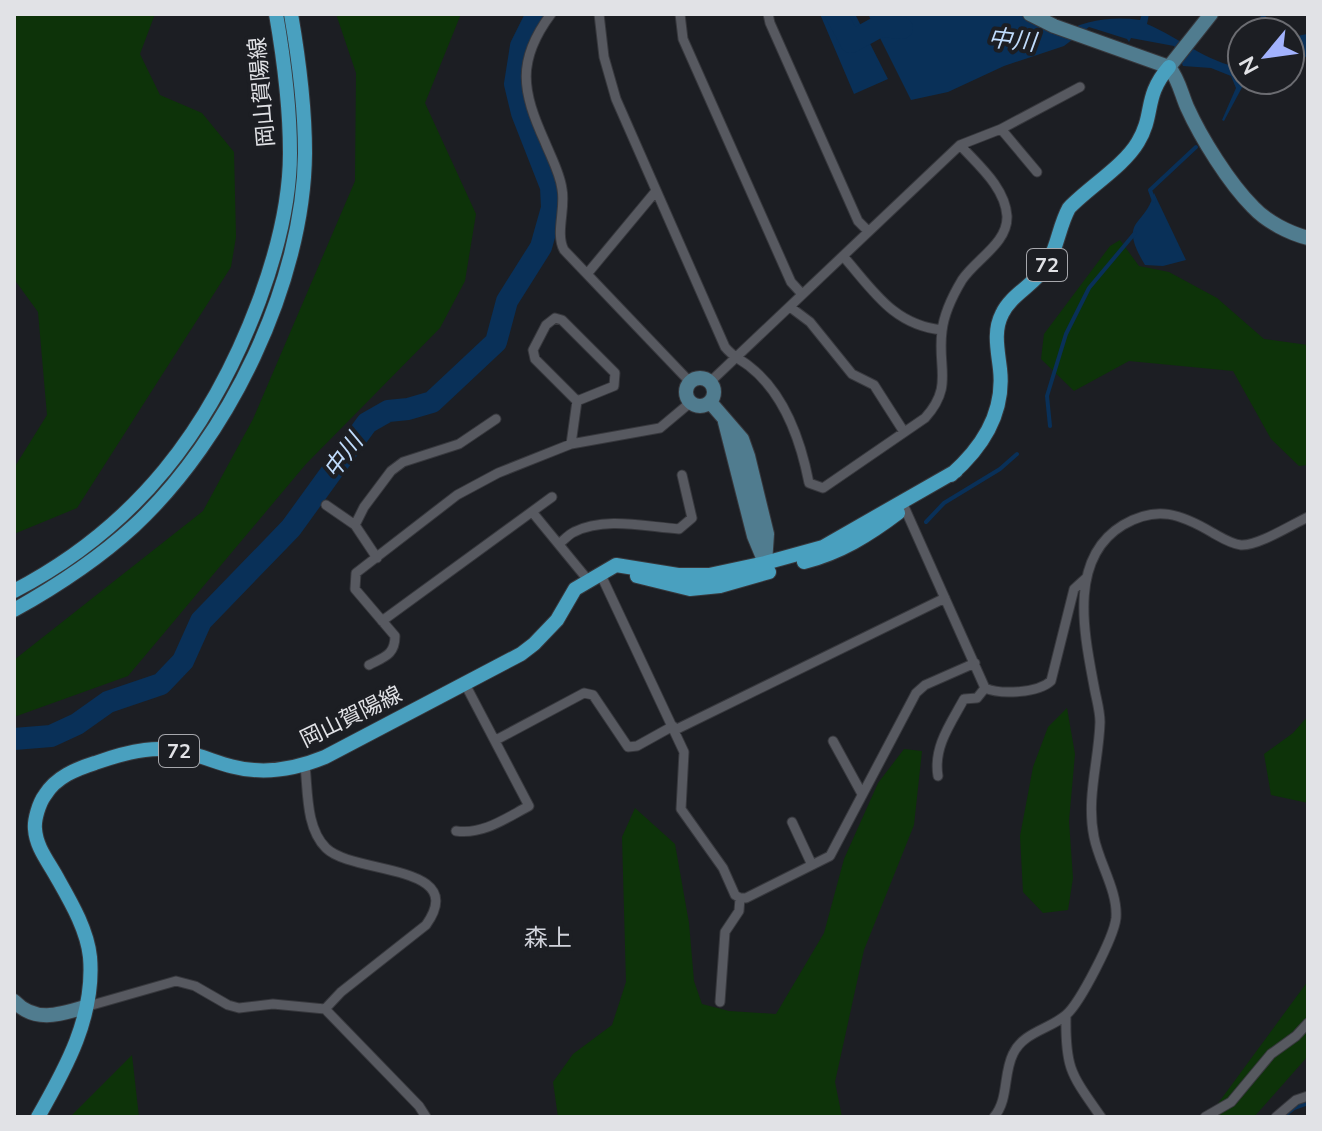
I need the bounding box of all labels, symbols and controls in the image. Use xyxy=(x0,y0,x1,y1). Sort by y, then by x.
north arrow xyxy=(1226,16,1306,96)
water label: 中川 xyxy=(986,22,1041,59)
street label: 岡山賀陽線 xyxy=(242,36,282,148)
text: N xyxy=(1232,51,1266,80)
road number: 72 xyxy=(1027,249,1067,281)
water label: 中川 xyxy=(316,425,372,485)
street label: 岡山賀陽線 xyxy=(295,679,407,755)
road number: 72 xyxy=(159,735,199,767)
district label: 森上 xyxy=(524,922,572,954)

